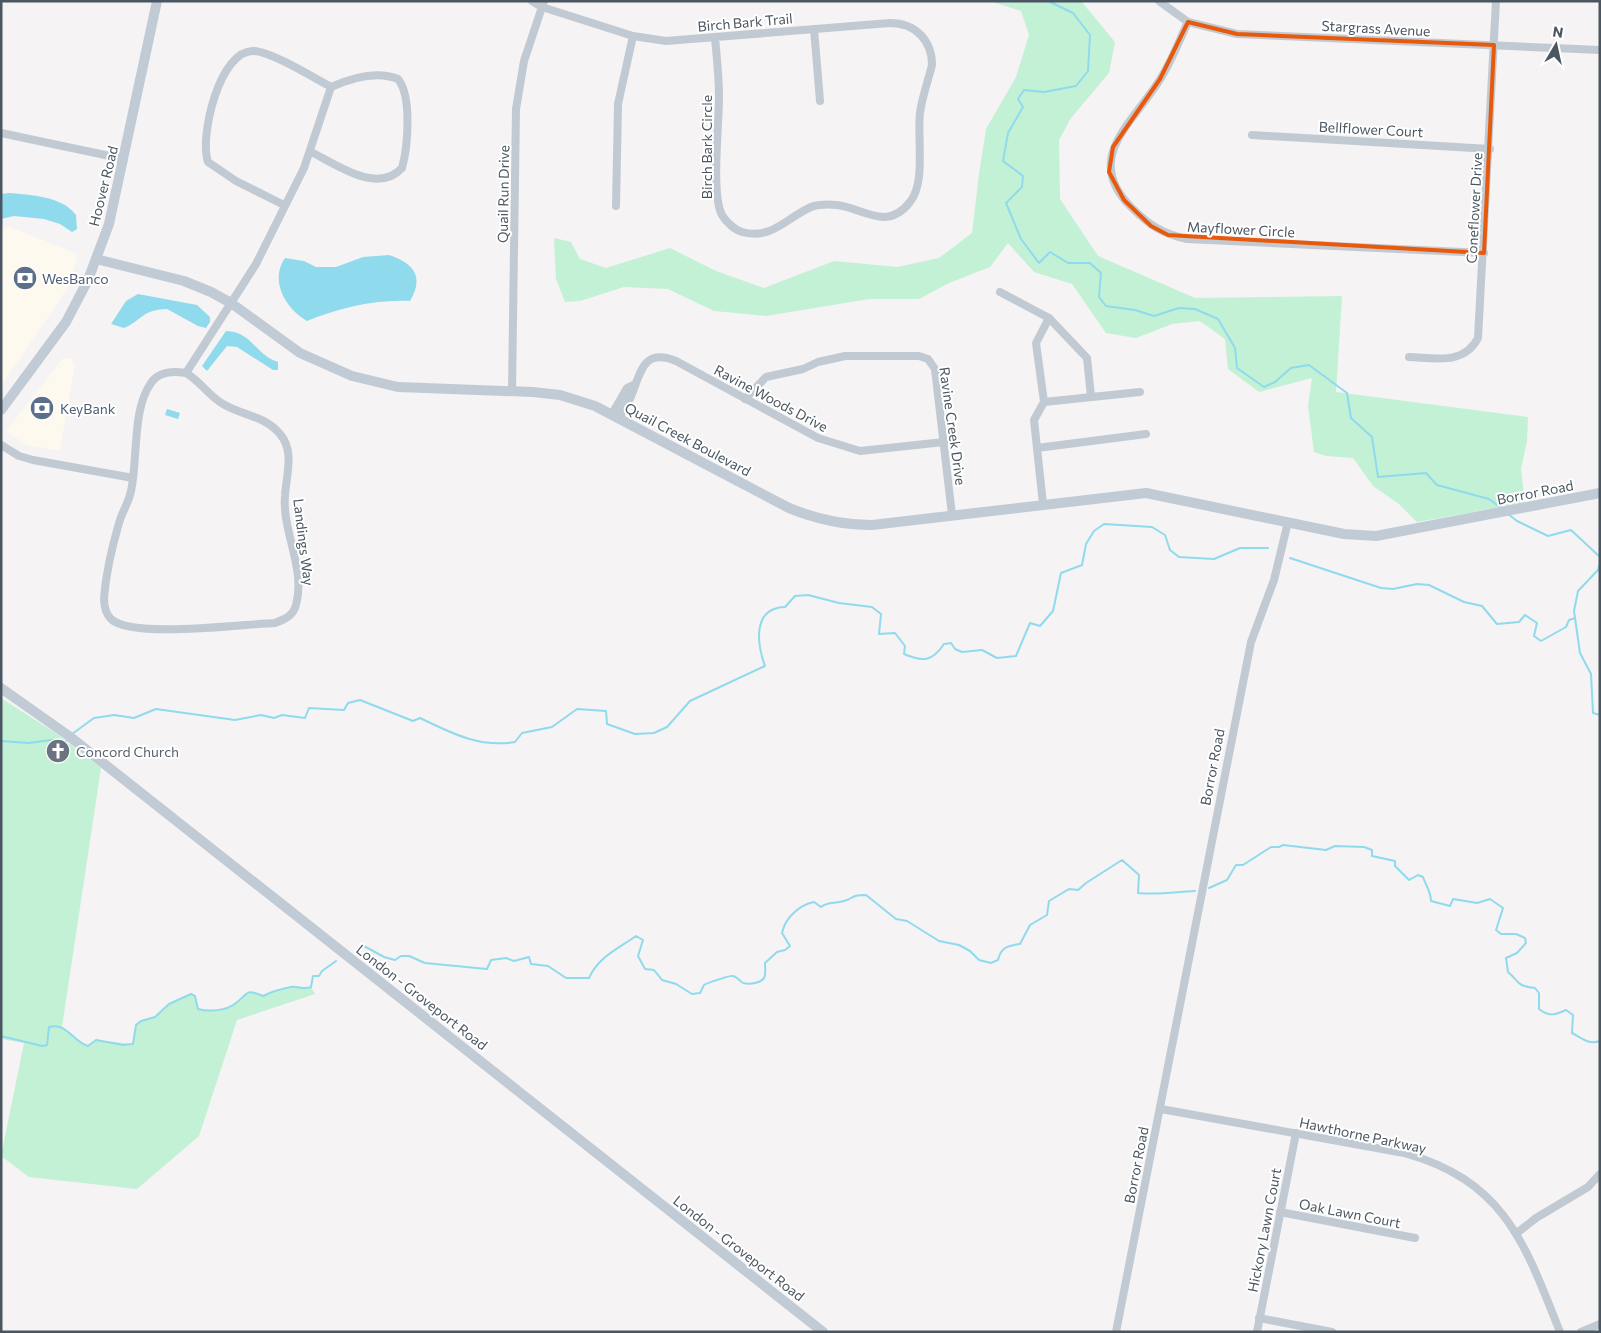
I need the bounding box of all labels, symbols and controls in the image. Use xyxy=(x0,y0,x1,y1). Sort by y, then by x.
street label: Birch Bark Trail xyxy=(697,9,793,35)
street label: Stargrass Avenue xyxy=(1321,17,1431,39)
north arrow xyxy=(1531,20,1581,70)
text: N xyxy=(1552,22,1565,41)
street label: Birch Bark Circle xyxy=(698,95,715,199)
street label: Bellflower Court xyxy=(1318,118,1424,140)
street label: Hoover Road xyxy=(85,144,121,228)
street label: Quail Run Drive xyxy=(494,145,512,243)
street label: Coneflower Drive xyxy=(1463,152,1485,264)
street label: Mayflower Circle xyxy=(1187,218,1295,240)
bank icon: WesBanco xyxy=(12,265,38,291)
place label: WesBanco xyxy=(42,270,109,287)
street label: Ravine Woods Drive xyxy=(711,361,831,435)
street label: Ravine Creek Drive xyxy=(936,366,970,486)
bank icon: KeyBank xyxy=(29,395,55,421)
street label: Quail Creek Boulevard xyxy=(622,399,754,479)
place label: KeyBank xyxy=(60,400,116,417)
street label: Borror Road xyxy=(1495,476,1575,508)
street label: Landings Way xyxy=(290,497,318,587)
street label: Borror Road xyxy=(1196,727,1228,807)
church icon: Concord Church xyxy=(45,738,71,764)
place label: Concord Church xyxy=(76,743,179,760)
street label: London - Groveport Road xyxy=(353,941,491,1053)
street label: Hawthorne Parkway xyxy=(1298,1113,1428,1157)
street label: Borror Road xyxy=(1120,1125,1152,1205)
street label: Hickory Lawn Court xyxy=(1244,1166,1284,1294)
street label: London - Groveport Road xyxy=(670,1192,808,1304)
street label: Oak Lawn Court xyxy=(1298,1195,1403,1231)

